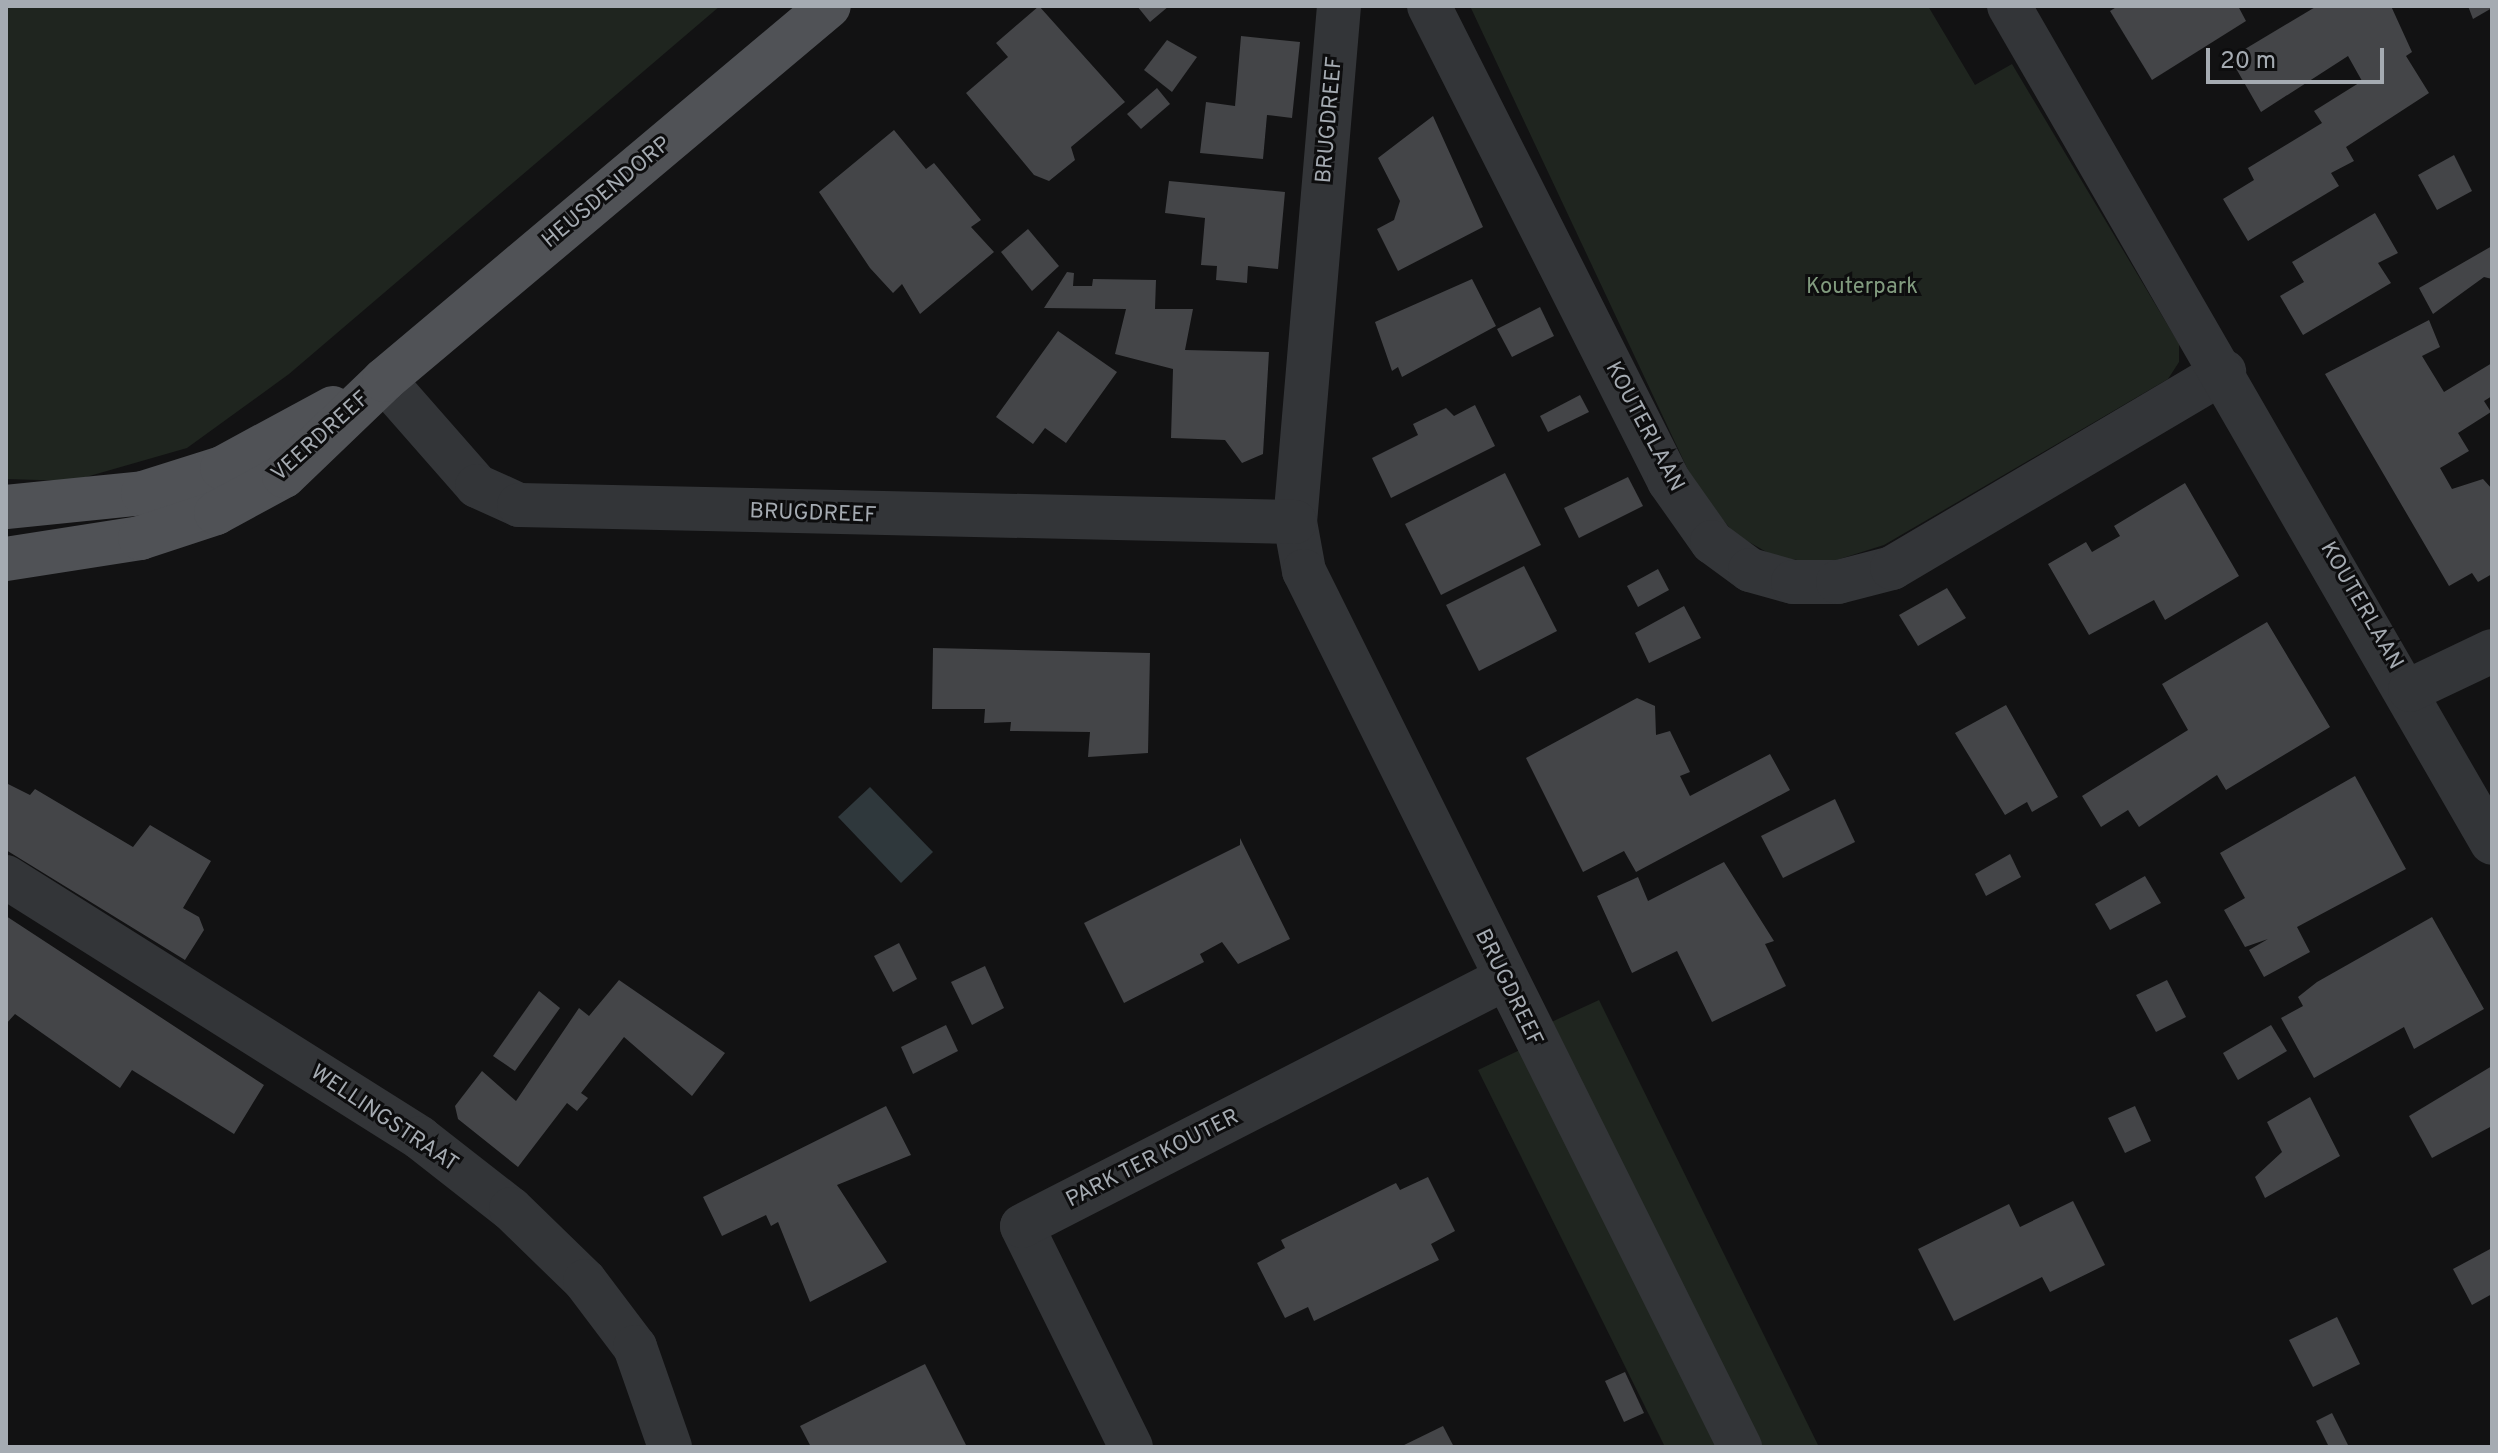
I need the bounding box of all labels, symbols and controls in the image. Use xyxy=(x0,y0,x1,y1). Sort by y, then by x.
scale bar xyxy=(2210,32,2388,82)
text: 20 m xyxy=(2220,47,2276,77)
street label: BRUGDREEF xyxy=(1311,56,1349,184)
street label: HEUSDENDORP xyxy=(537,132,677,254)
park label: Kouterpark xyxy=(1806,275,1918,301)
street label: KOUTERLAAN xyxy=(1599,358,1689,496)
street label: VEERDREEF xyxy=(267,386,375,488)
street label: BRUGDREEF xyxy=(749,499,877,529)
street label: KOUTERLAAN xyxy=(2314,537,2408,675)
street label: BRUGDREEF xyxy=(1468,925,1548,1051)
street label: WELLINGSTRAAT xyxy=(305,1060,463,1178)
street label: PARK TER KOUTER xyxy=(1062,1104,1244,1214)

